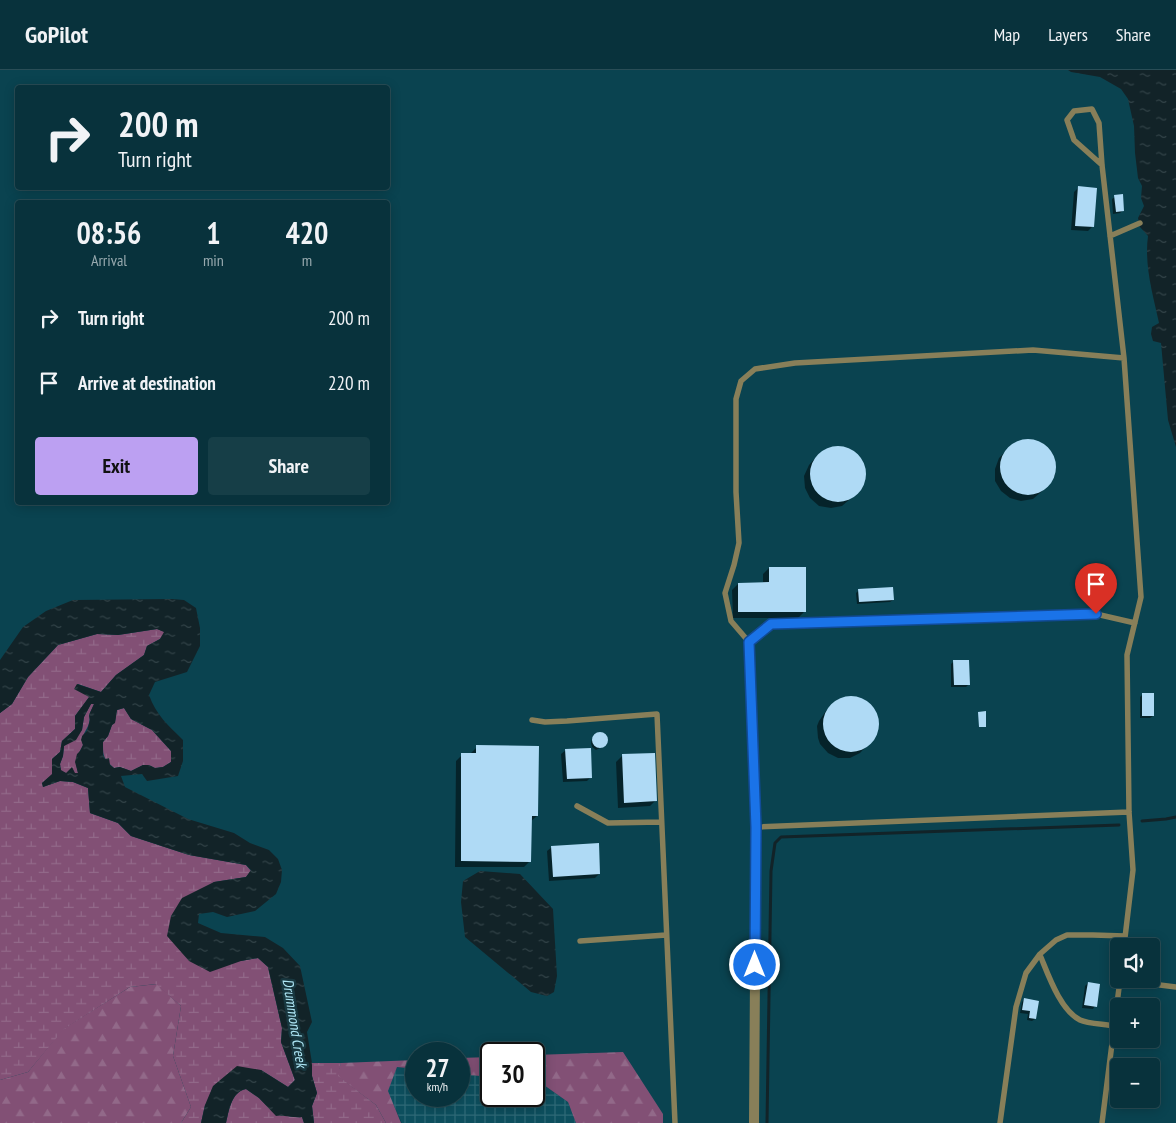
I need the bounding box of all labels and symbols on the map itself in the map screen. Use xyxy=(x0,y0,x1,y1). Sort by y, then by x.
pin xyxy=(1075,563,1117,614)
position arrow xyxy=(728,938,780,990)
water label: Drummond Creek xyxy=(279,977,312,1071)
speed limit sign: 30 xyxy=(480,1042,545,1107)

